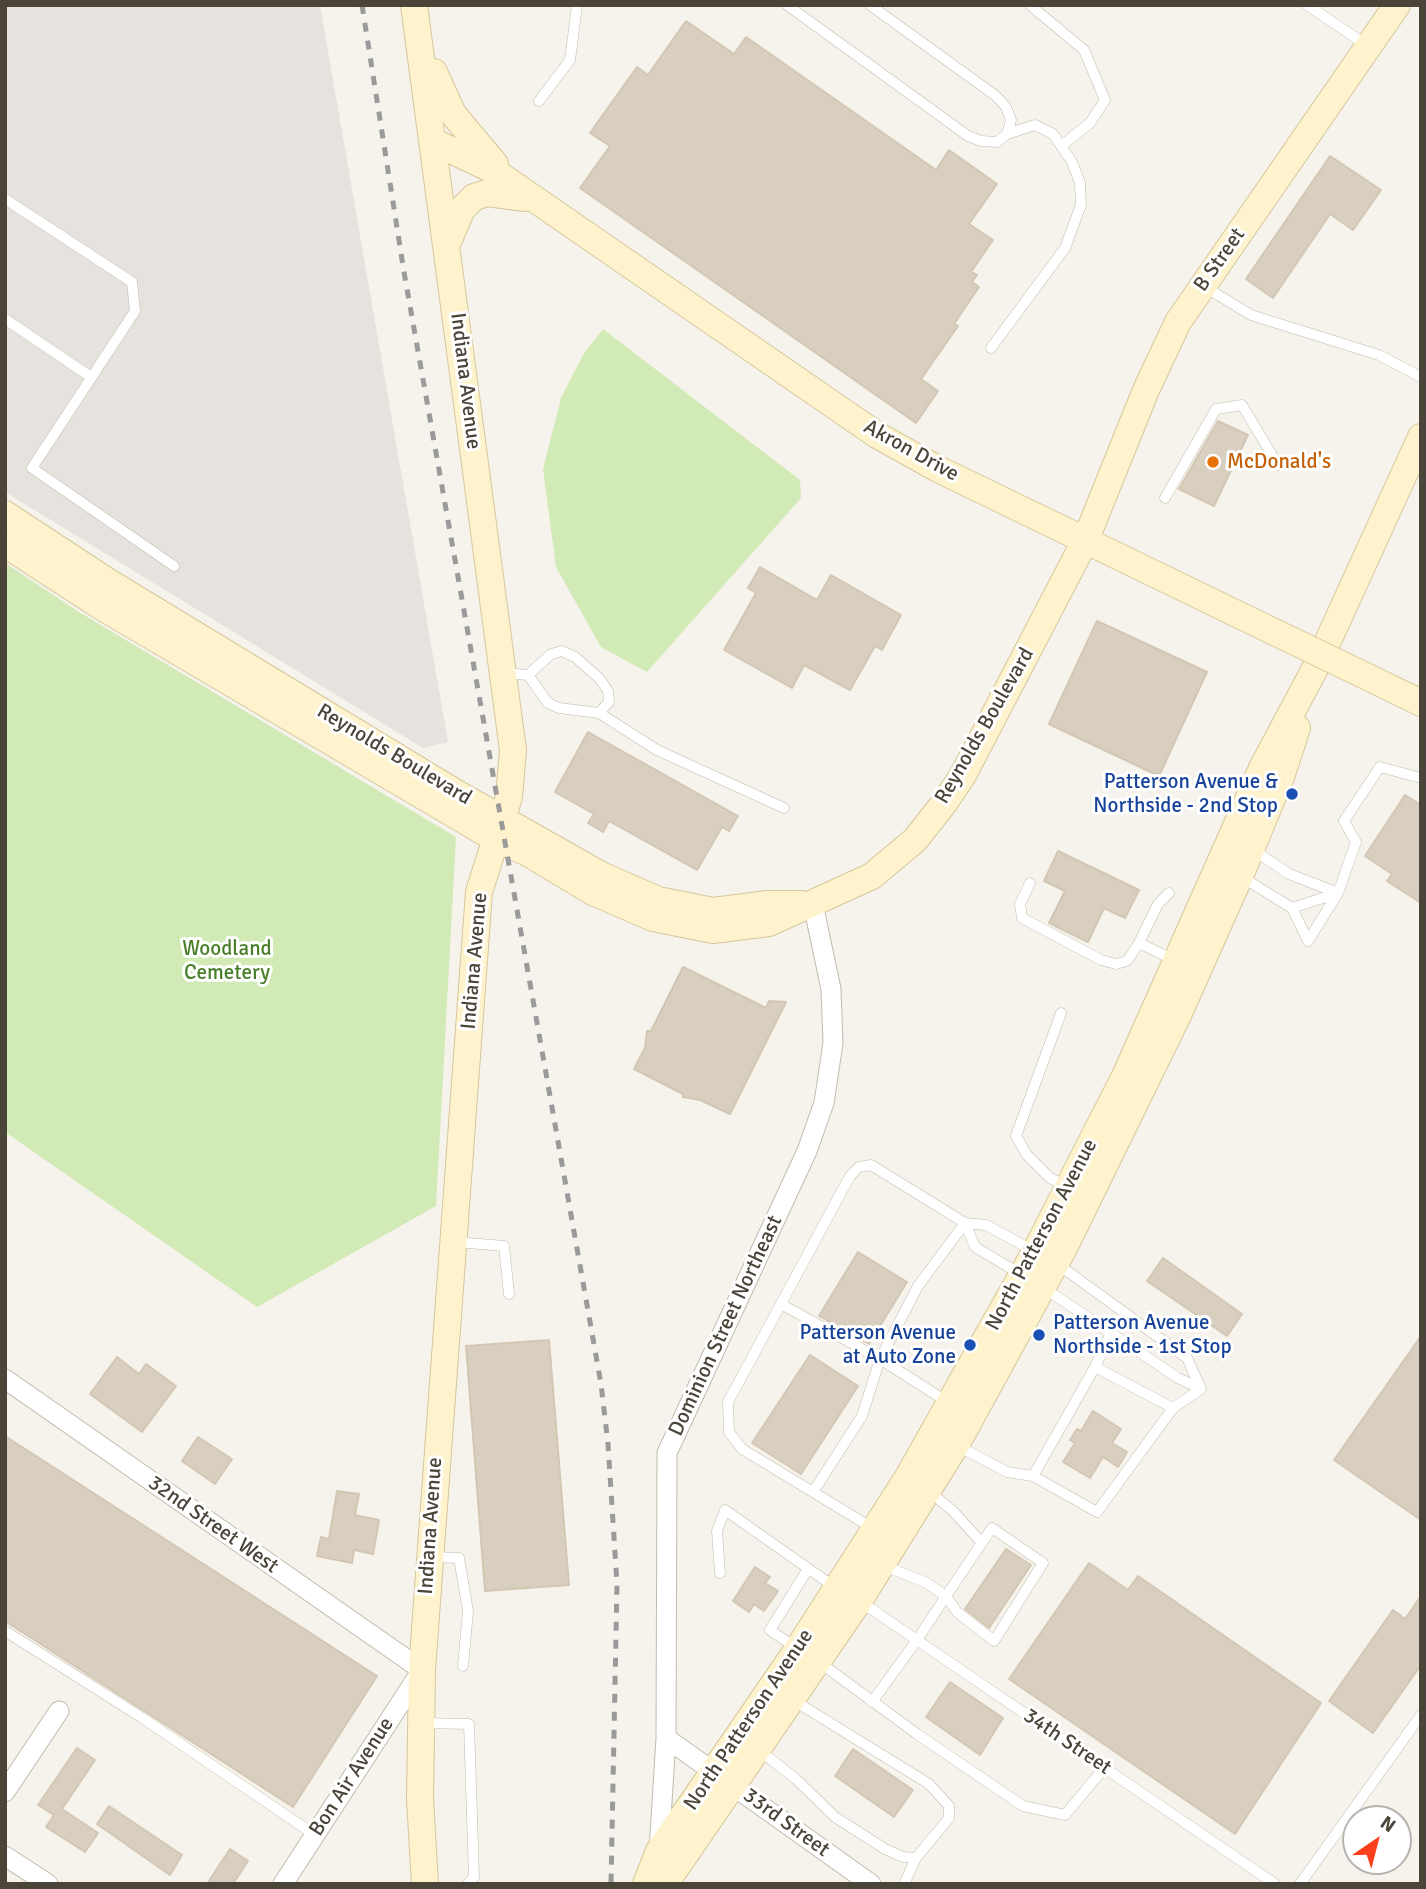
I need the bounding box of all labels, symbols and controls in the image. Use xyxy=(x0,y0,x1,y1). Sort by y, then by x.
street label: B Street xyxy=(1189,223,1251,297)
street label: Indiana Avenue xyxy=(444,311,486,451)
street label: Akron Drive xyxy=(859,415,963,487)
place label: McDonald's xyxy=(1227,449,1331,475)
marker: McDonald's xyxy=(1205,454,1221,470)
street label: Reynolds Boulevard xyxy=(930,644,1040,808)
street label: Reynolds Boulevard xyxy=(312,699,476,811)
place label: Patterson Avenue & Northside - 2nd Stop xyxy=(1093,769,1278,819)
marker: Patterson Avenue & Northside - 2nd Stop xyxy=(1284,786,1300,802)
street label: Indiana Avenue xyxy=(456,891,494,1031)
park label: Woodland Cemetery xyxy=(182,936,272,986)
street label: North Patterson Avenue xyxy=(981,1135,1103,1335)
street label: Dominion Street Northeast xyxy=(664,1212,788,1440)
place label: Patterson Avenue Northside - 1st Stop xyxy=(1053,1310,1232,1360)
place label: Patterson Avenue at Auto Zone xyxy=(800,1320,956,1370)
marker: Patterson Avenue Northside - 1st Stop xyxy=(1031,1327,1047,1343)
marker: Patterson Avenue at Auto Zone xyxy=(962,1337,978,1353)
street label: Indiana Avenue xyxy=(414,1457,448,1595)
street label: 32nd Street West xyxy=(143,1471,283,1579)
street label: North Patterson Avenue xyxy=(679,1625,819,1815)
street label: 34th Street xyxy=(1018,1703,1116,1781)
street label: Bon Air Avenue xyxy=(304,1713,400,1841)
street label: 33rd Street xyxy=(738,1783,834,1863)
north arrow xyxy=(1342,1805,1412,1875)
text: N xyxy=(1376,1811,1400,1838)

